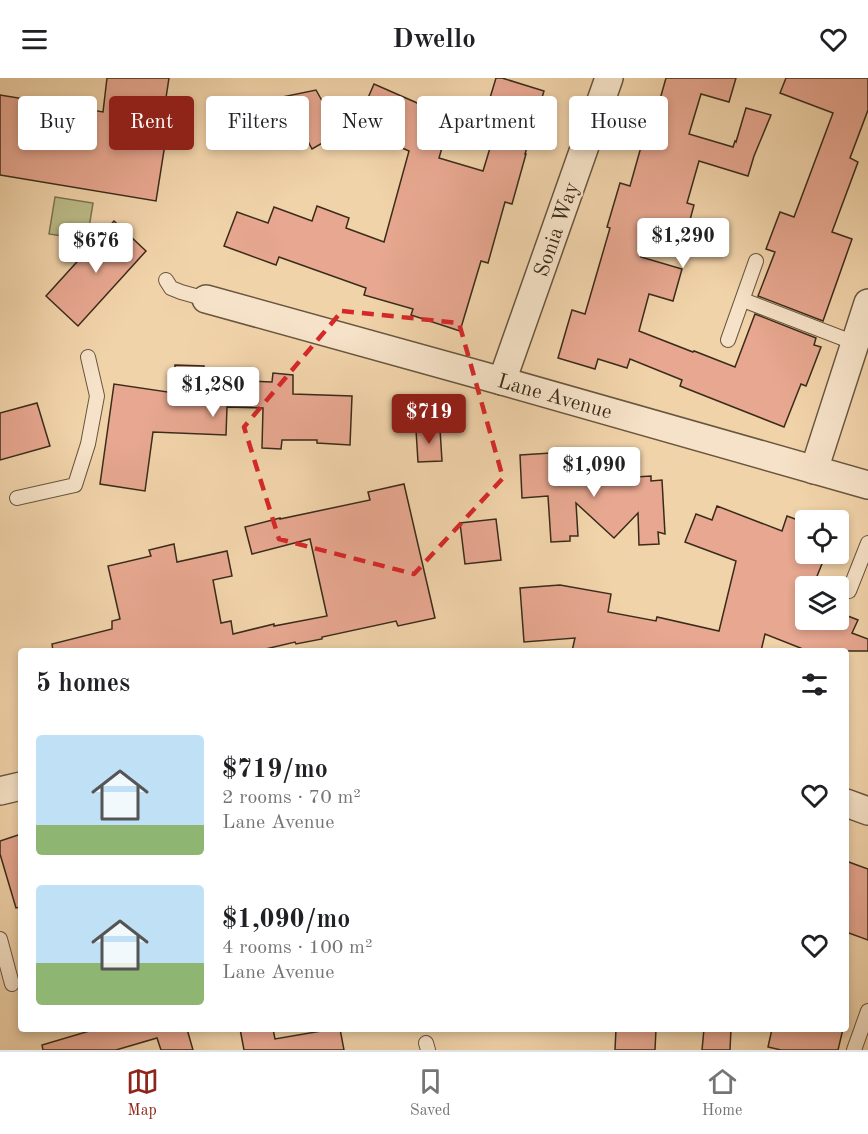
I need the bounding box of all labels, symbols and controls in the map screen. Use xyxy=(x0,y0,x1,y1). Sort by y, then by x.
icon: menu xyxy=(18,23,51,56)
icon: heart xyxy=(817,23,850,56)
text: Dwello xyxy=(392,26,476,53)
chip: Buy xyxy=(18,96,97,150)
chip: Rent xyxy=(109,96,194,150)
chip: Filters xyxy=(206,96,309,150)
chip: New xyxy=(321,96,405,150)
chip: Apartment xyxy=(417,96,557,150)
chip: House xyxy=(569,96,668,150)
street label: Sonia Way xyxy=(531,179,583,280)
pin: $1,290 xyxy=(634,218,732,269)
pin: $676 xyxy=(60,223,132,274)
text: $1,290 xyxy=(651,227,715,247)
text: $676 xyxy=(73,232,119,252)
pin: $1,280 xyxy=(164,367,262,418)
street label: Lane Avenue xyxy=(495,371,614,424)
text: $1,280 xyxy=(181,376,245,396)
pin: $719 xyxy=(393,394,465,445)
text: $719 xyxy=(406,403,452,423)
pin: $1,090 xyxy=(545,447,643,498)
text: $1,090 xyxy=(562,456,626,476)
map controls xyxy=(795,510,849,630)
button: locate xyxy=(795,510,849,564)
button: layers xyxy=(795,576,849,630)
icon: filters xyxy=(798,668,831,701)
text: 5 homes xyxy=(36,671,130,697)
text: $719/mo xyxy=(222,757,328,783)
icon: home xyxy=(84,759,156,831)
icon: heart xyxy=(798,779,831,812)
text: 2 rooms · 70 m² xyxy=(222,788,361,808)
text: Lane Avenue xyxy=(222,813,334,833)
text: $1,090/mo xyxy=(222,907,350,933)
icon: home xyxy=(84,909,156,981)
icon: heart xyxy=(798,929,831,962)
text: 4 rooms · 100 m² xyxy=(222,938,372,958)
text: Lane Avenue xyxy=(222,963,334,983)
tab: Map xyxy=(126,1065,159,1121)
tab: Saved xyxy=(410,1065,451,1121)
tab: Home xyxy=(702,1065,742,1121)

